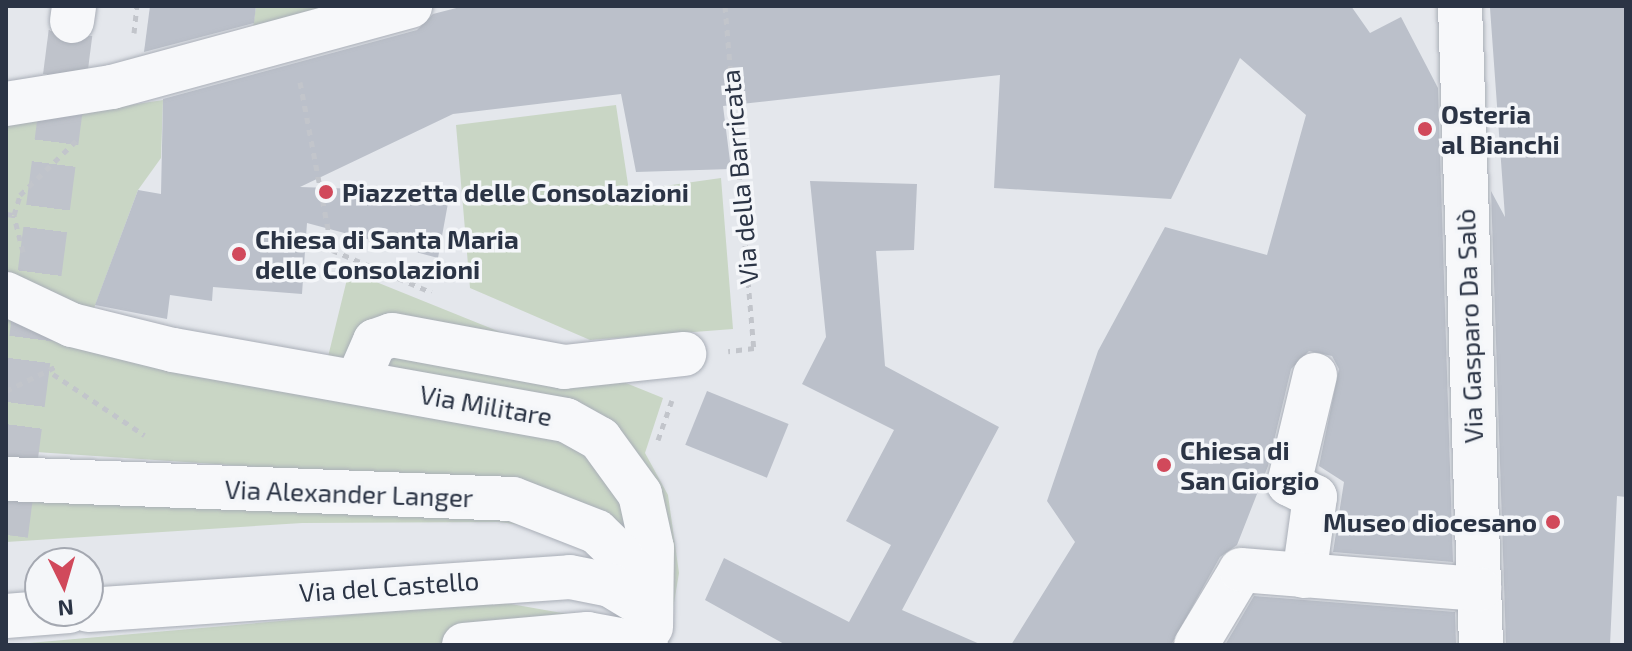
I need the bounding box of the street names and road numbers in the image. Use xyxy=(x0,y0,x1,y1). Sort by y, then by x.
street label: Via della Barricata xyxy=(714,68,764,286)
street label: Via Gasparo Da Salò xyxy=(1449,208,1489,444)
street label: Via Militare xyxy=(417,378,555,432)
street label: Via Alexander Langer xyxy=(224,473,474,513)
street label: Via del Castello xyxy=(298,564,480,608)

